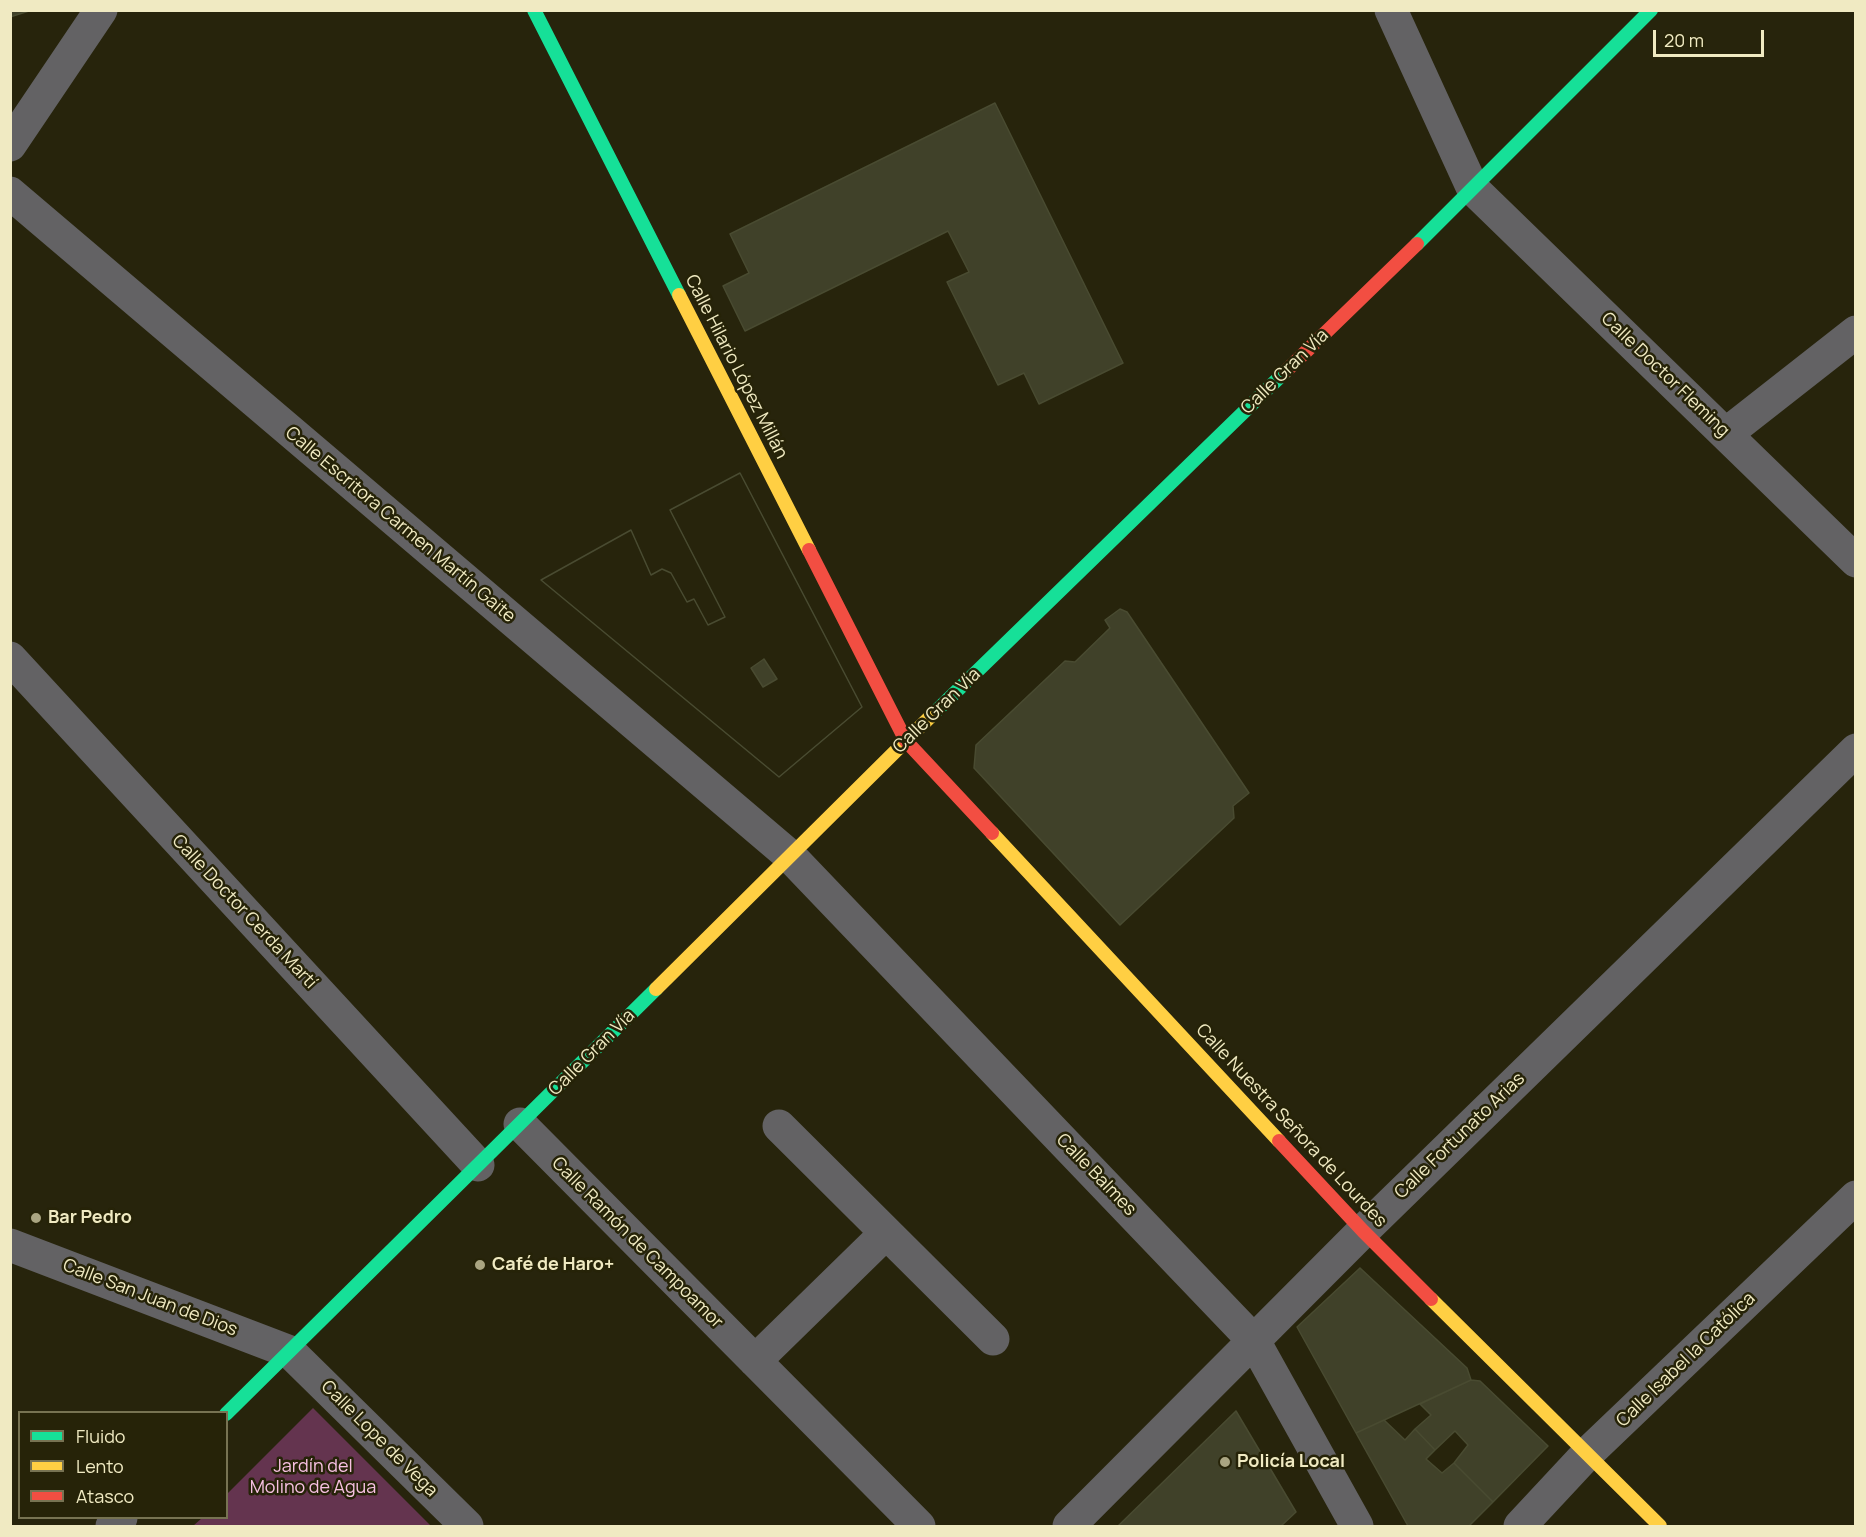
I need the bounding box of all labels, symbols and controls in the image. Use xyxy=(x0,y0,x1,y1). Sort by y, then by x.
scale bar xyxy=(1656,18,1767,56)
text: 20 m xyxy=(1664,28,1704,52)
street label: Calle Hilario López Millán xyxy=(680,271,792,463)
street label: Calle Doctor Fleming xyxy=(1596,308,1734,442)
street label: Calle Gran Vía xyxy=(1237,325,1333,419)
street label: Calle Escritora Carmen Martín Gaite xyxy=(281,422,519,628)
street label: Calle Gran Vía xyxy=(889,664,985,758)
street label: Calle Doctor Cerda Martí xyxy=(167,831,321,993)
street label: Calle Gran Vía xyxy=(544,1005,640,1101)
street label: Calle Nuestra Señora de Lourdes xyxy=(1191,1020,1391,1232)
street label: Calle Fortunato Arias xyxy=(1390,1068,1530,1204)
street label: Calle Balmes xyxy=(1051,1129,1141,1221)
street label: Calle Ramón de Campoamor xyxy=(547,1153,727,1333)
place label: Bar Pedro xyxy=(48,1207,132,1229)
marker: Bar Pedro xyxy=(29,1211,43,1225)
place label: Café de Haro+ xyxy=(492,1254,614,1276)
street label: Calle San Juan de Dios xyxy=(60,1255,240,1341)
marker: Café de Haro+ xyxy=(473,1258,487,1272)
street label: Calle Isabel la Católica xyxy=(1612,1288,1760,1432)
street label: Calle Lope de Vega xyxy=(316,1376,442,1502)
legend xyxy=(18,1411,228,1519)
text: Fluido xyxy=(76,1424,125,1448)
place label: Policía Local xyxy=(1237,1451,1345,1473)
text: Lento xyxy=(76,1454,124,1478)
marker: Policía Local xyxy=(1218,1455,1232,1469)
park label: Jardín del Molino de Agua xyxy=(250,1456,376,1498)
text: Atasco xyxy=(76,1484,134,1508)

